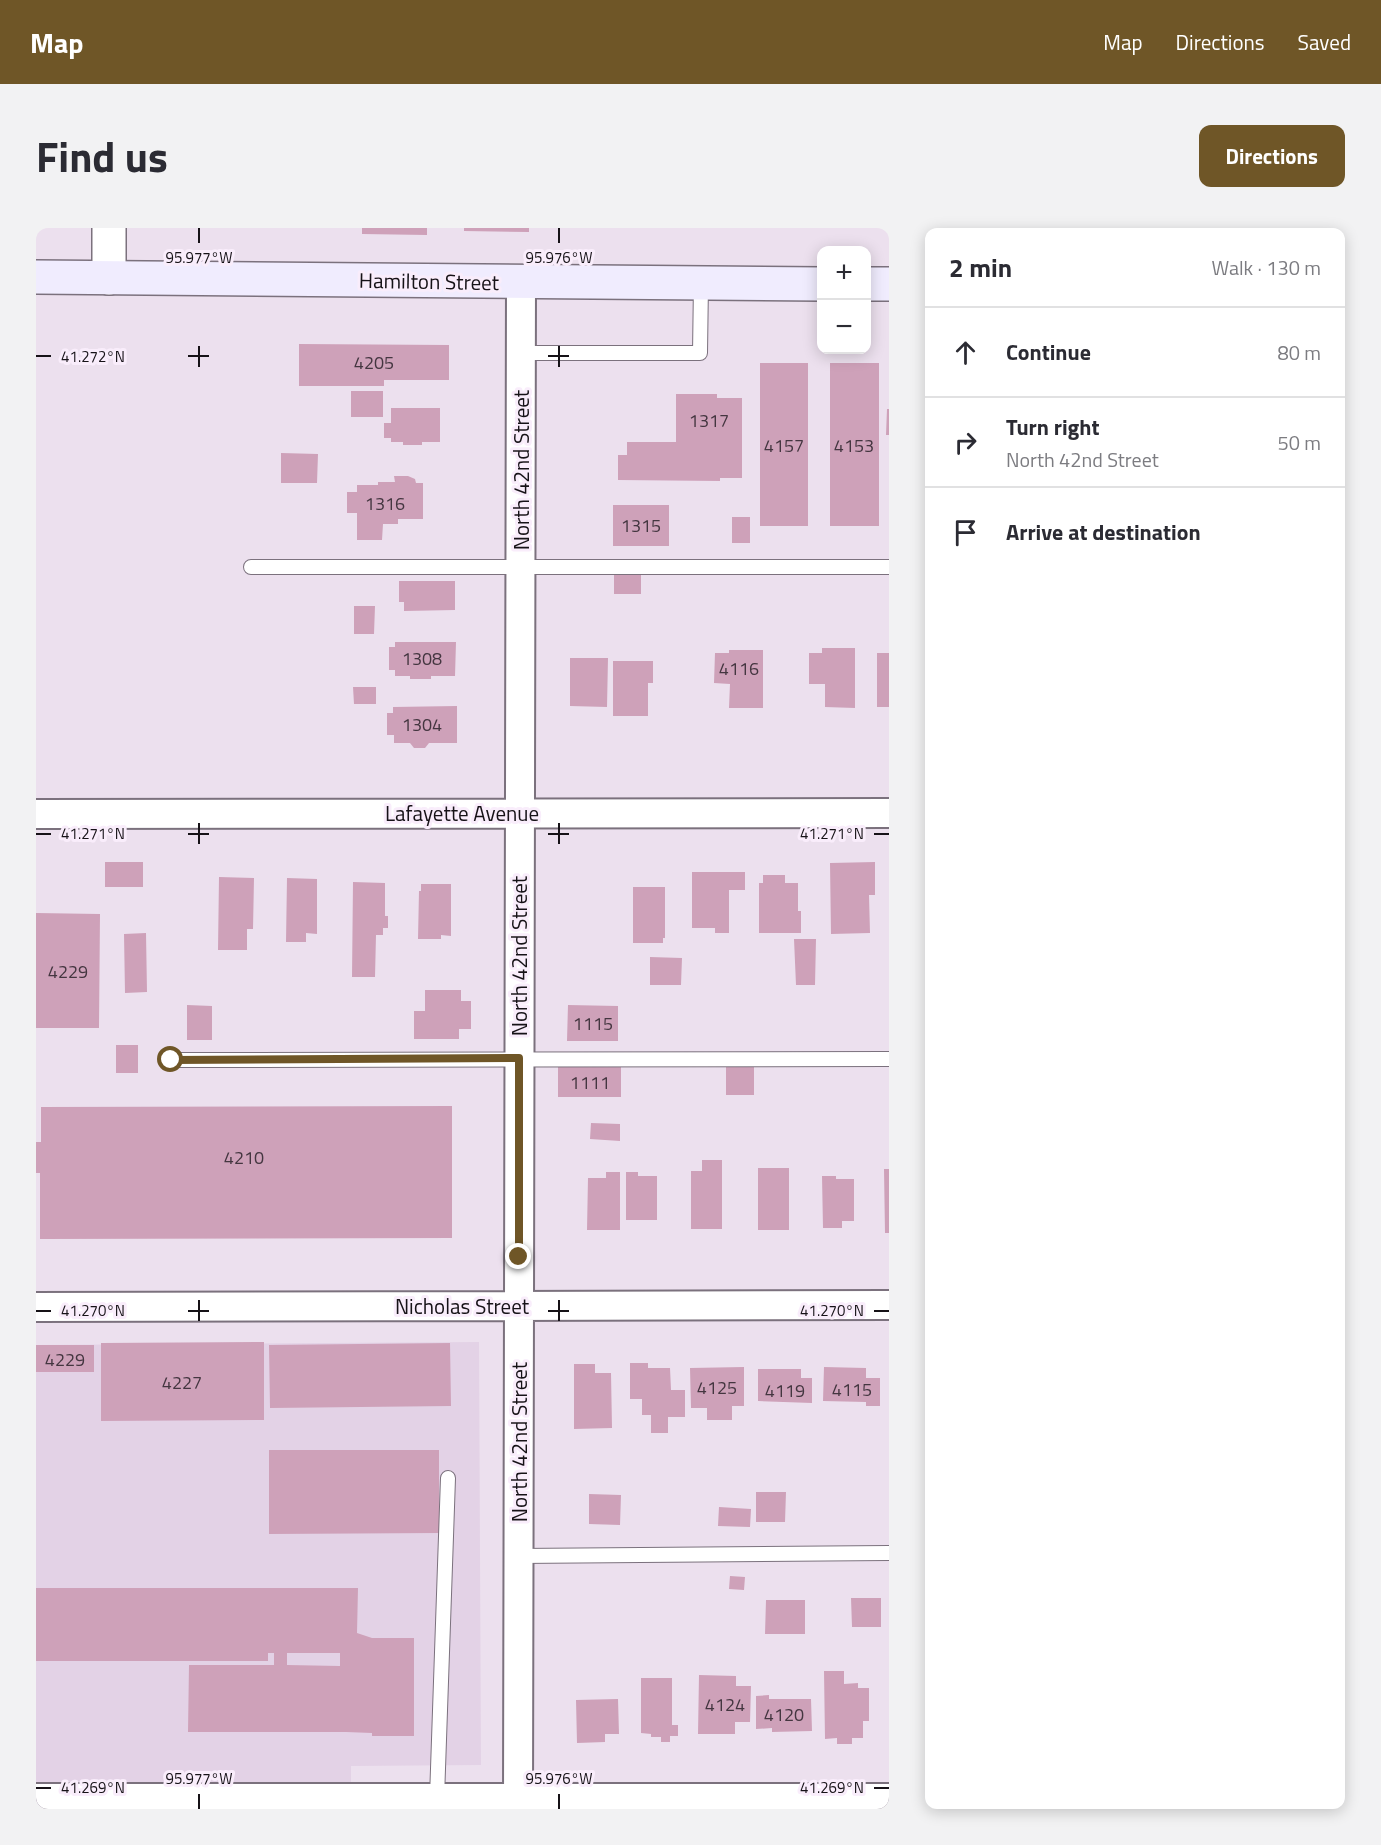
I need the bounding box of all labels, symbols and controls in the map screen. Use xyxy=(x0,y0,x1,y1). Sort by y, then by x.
text: Map xyxy=(30,21,84,64)
text: Map xyxy=(1103,26,1143,58)
text: Directions xyxy=(1176,26,1265,58)
text: Saved xyxy=(1298,26,1351,58)
text: Find us xyxy=(36,124,168,188)
button: Directions xyxy=(1199,125,1345,187)
text: 95.977°W xyxy=(166,246,232,269)
text: 95.976°W xyxy=(526,246,592,269)
map controls xyxy=(817,246,871,354)
button: + xyxy=(817,246,871,300)
text: 2 min xyxy=(949,248,1012,287)
text: Walk · 130 m xyxy=(1212,252,1321,283)
street label: Hamilton Street xyxy=(359,264,500,298)
button: − xyxy=(817,300,871,354)
text: Continue xyxy=(1006,335,1091,369)
icon: ahead xyxy=(949,336,982,369)
text: 80 m xyxy=(1277,337,1321,368)
text: 41.272°N xyxy=(61,345,125,368)
house number: 4205 xyxy=(354,349,394,376)
street label: North 42nd Street xyxy=(505,389,537,550)
house number: 1317 xyxy=(689,407,729,434)
text: Turn right xyxy=(1006,410,1100,444)
icon: right xyxy=(949,426,982,459)
text: 50 m xyxy=(1277,427,1321,458)
house number: 4157 xyxy=(764,432,804,459)
house number: 4153 xyxy=(834,432,874,459)
text: North 42nd Street xyxy=(1006,444,1159,475)
house number: 1316 xyxy=(365,490,405,517)
house number: 1315 xyxy=(621,512,661,539)
text: Arrive at destination xyxy=(1006,515,1201,549)
icon: arrive xyxy=(949,516,982,549)
house number: 1308 xyxy=(402,645,442,672)
house number: 4116 xyxy=(719,655,759,682)
house number: 1304 xyxy=(402,711,442,738)
street label: Lafayette Avenue xyxy=(385,797,539,829)
text: 41.271°N xyxy=(61,822,125,845)
text: 41.271°N xyxy=(800,822,864,845)
street label: North 42nd Street xyxy=(503,875,535,1036)
house number: 4229 xyxy=(48,958,88,985)
house number: 1115 xyxy=(573,1010,613,1037)
route start xyxy=(157,1046,183,1072)
house number: 1111 xyxy=(570,1069,610,1096)
house number: 4210 xyxy=(224,1144,264,1171)
route end xyxy=(505,1243,531,1269)
street label: Nicholas Street xyxy=(395,1290,530,1322)
text: 41.270°N xyxy=(61,1299,125,1322)
text: 41.270°N xyxy=(800,1299,864,1322)
house number: 4229 xyxy=(45,1346,85,1373)
street label: North 42nd Street xyxy=(503,1361,535,1522)
house number: 4227 xyxy=(162,1369,202,1396)
house number: 4125 xyxy=(697,1374,737,1401)
house number: 4115 xyxy=(832,1376,872,1403)
house number: 4119 xyxy=(765,1377,805,1404)
house number: 4124 xyxy=(705,1691,745,1718)
house number: 4120 xyxy=(764,1701,804,1728)
text: 95.977°W xyxy=(166,1767,232,1790)
text: 95.976°W xyxy=(526,1767,592,1790)
text: 41.269°N xyxy=(61,1776,125,1799)
text: 41.269°N xyxy=(800,1776,864,1799)

